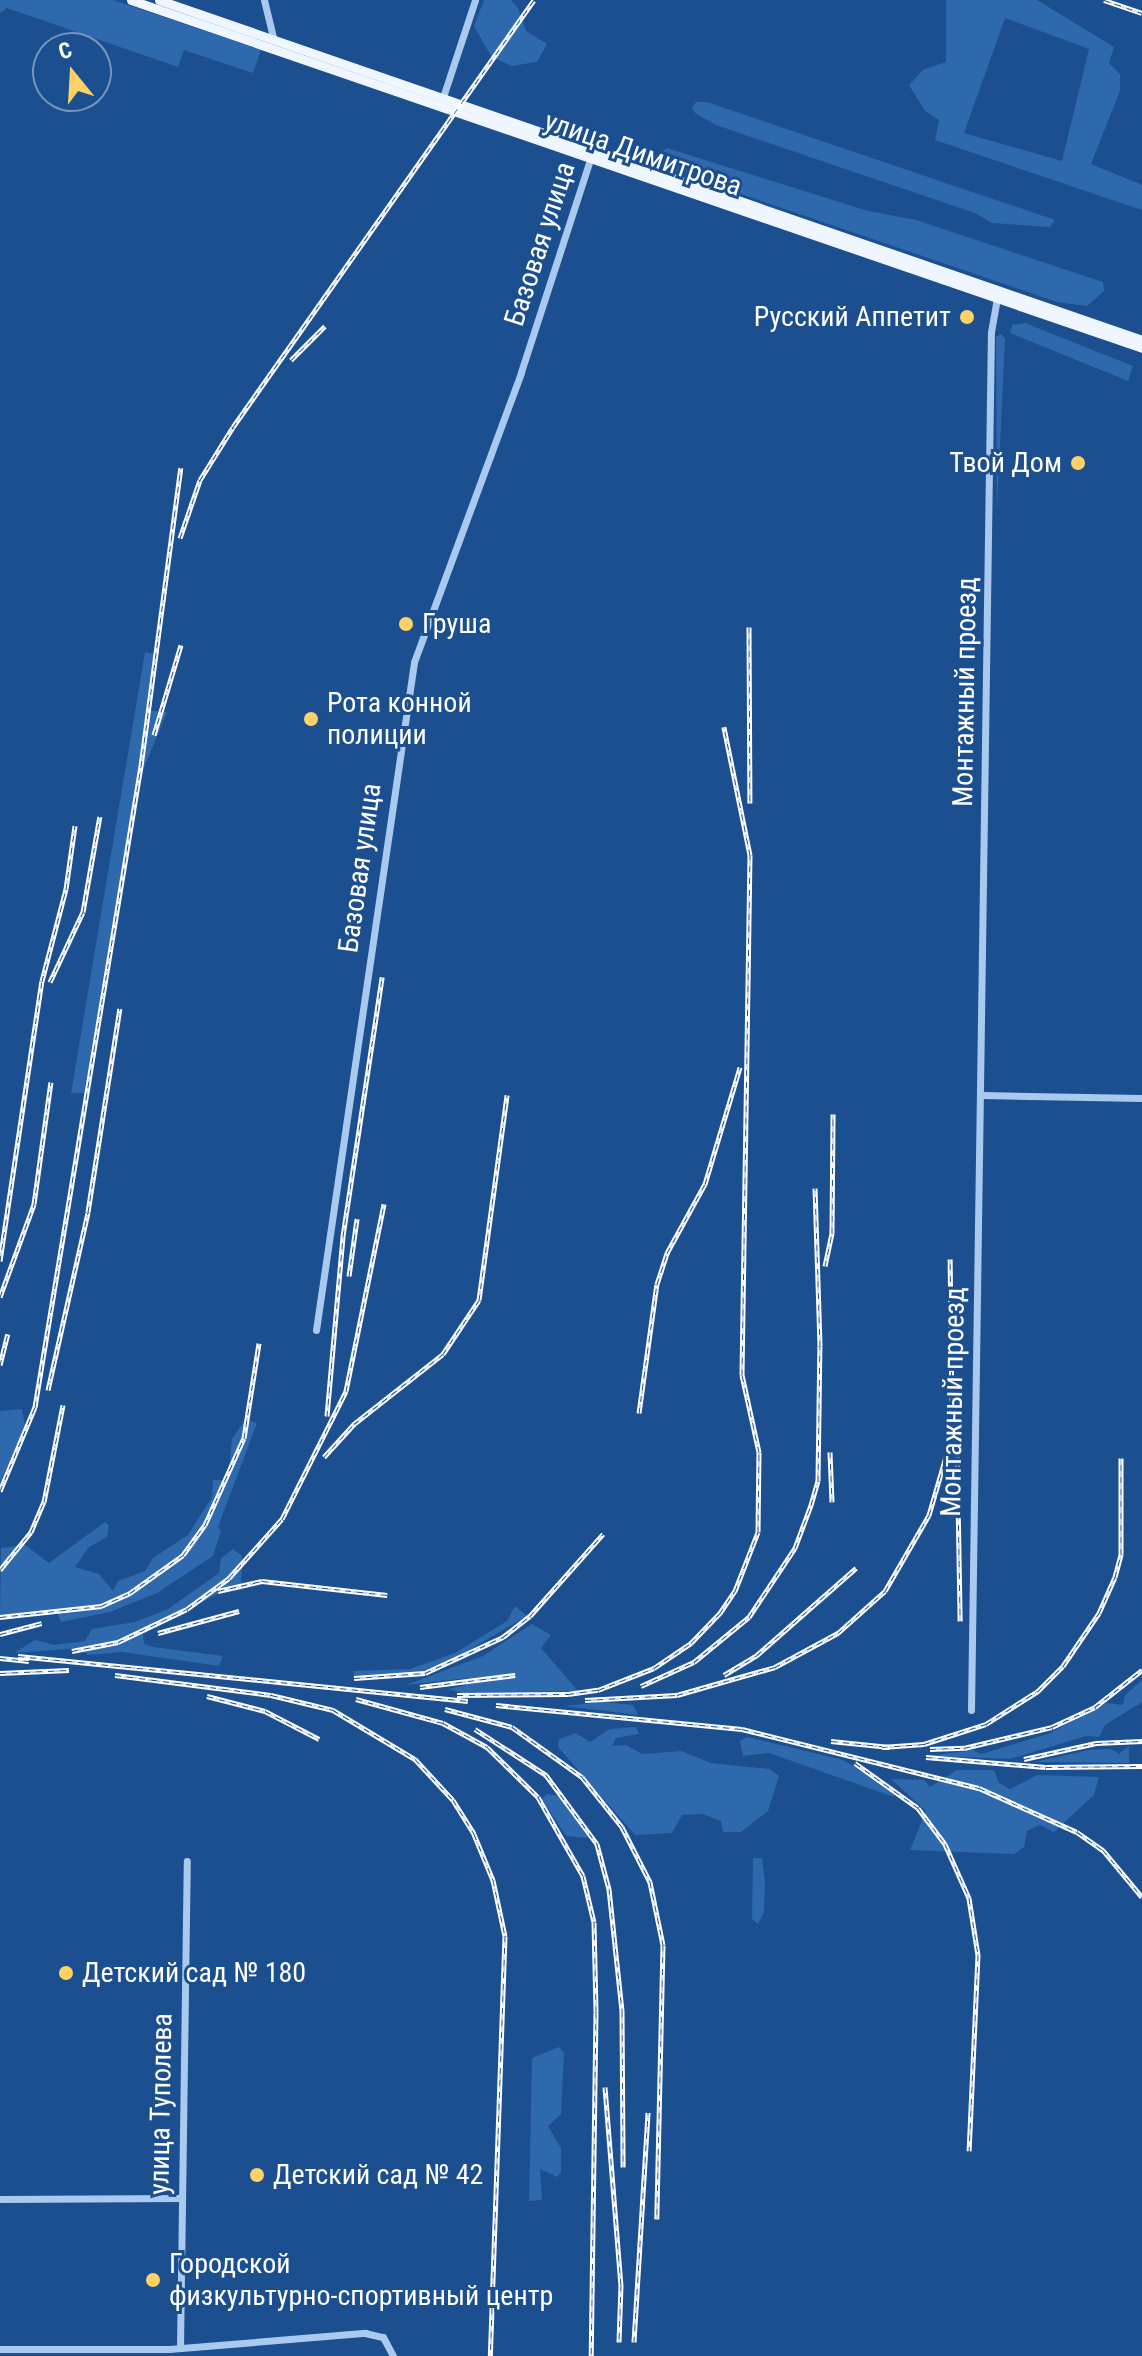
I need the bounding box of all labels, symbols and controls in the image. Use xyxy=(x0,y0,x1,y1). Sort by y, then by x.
north arrow xyxy=(32,32,112,112)
text: С xyxy=(55,37,75,64)
street label: улица Димитрова xyxy=(540,104,746,204)
street label: Базовая улица xyxy=(498,158,582,330)
place label: Русский Аппетит xyxy=(754,300,951,334)
marker: Русский Аппетит xyxy=(958,308,976,326)
place label: Твой Дом xyxy=(949,446,1062,480)
marker: Твой Дом xyxy=(1069,454,1087,472)
street label: Монтажный проезд xyxy=(946,577,984,807)
place label: Груша xyxy=(422,607,491,641)
marker: Груша xyxy=(397,615,415,633)
place label: Рота конной полиции xyxy=(327,686,472,752)
marker: Рота конной полиции xyxy=(302,710,320,728)
street label: Базовая улица xyxy=(331,781,389,955)
street label: Монтажный проезд xyxy=(934,1287,972,1517)
place label: Детский сад № 180 xyxy=(82,1956,306,1990)
marker: Детский сад № 180 xyxy=(57,1964,75,1982)
street label: улица Туполева xyxy=(143,2013,179,2195)
place label: Детский сад № 42 xyxy=(273,2158,483,2192)
marker: Детский сад № 42 xyxy=(248,2166,266,2184)
place label: Городской физкультурно-спортивный центр xyxy=(169,2247,553,2313)
marker: Городской физкультурно-спортивный центр xyxy=(144,2271,162,2289)

